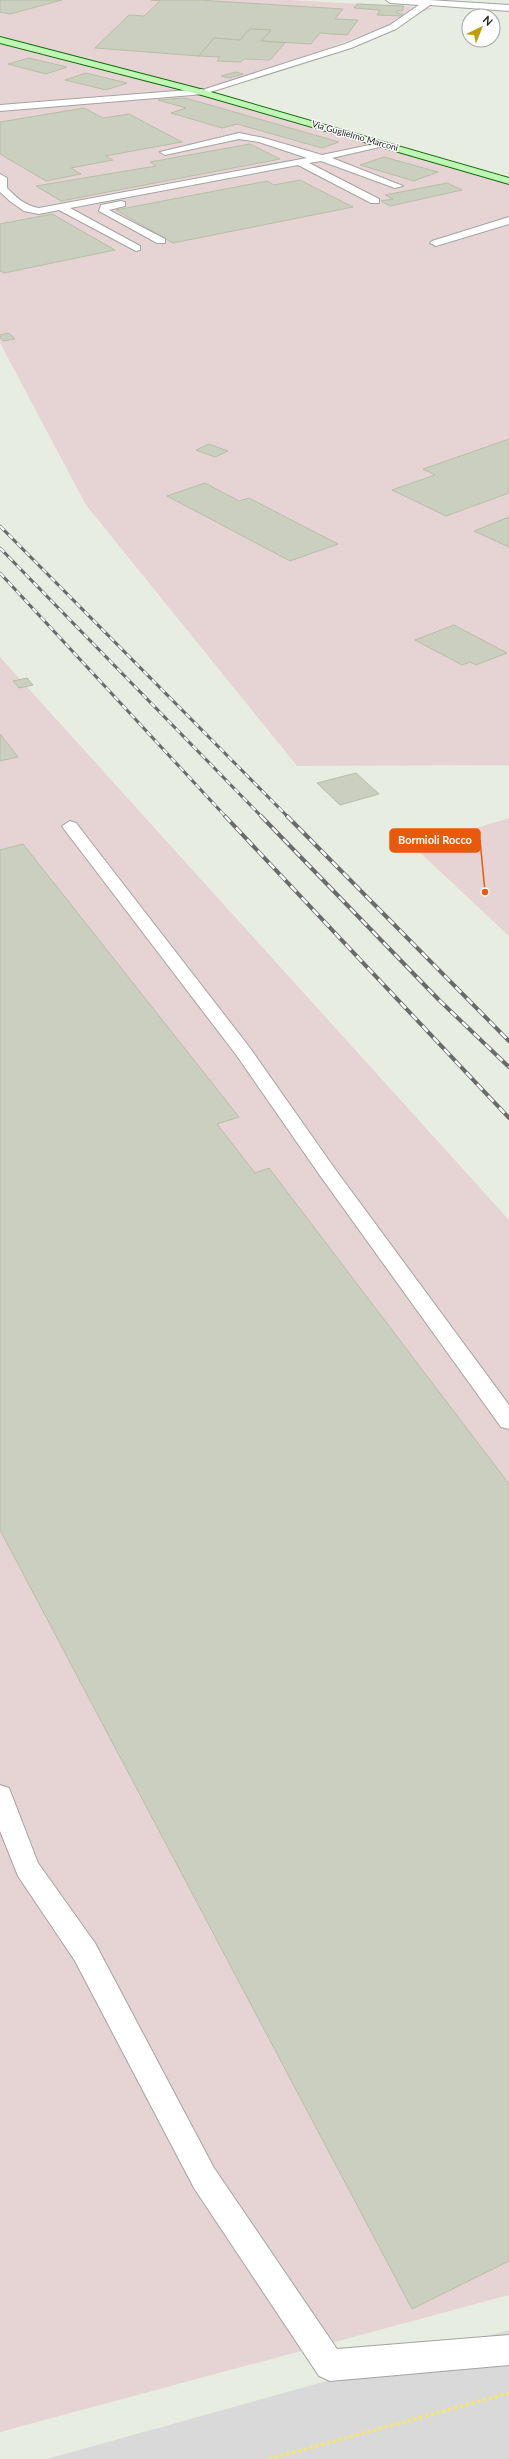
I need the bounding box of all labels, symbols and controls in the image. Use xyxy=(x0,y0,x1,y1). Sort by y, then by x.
north arrow xyxy=(461,8,501,48)
text: N xyxy=(481,13,496,28)
street label: Via Guglielmo Marconi xyxy=(311,118,400,153)
callout: Bormioli Rocco xyxy=(390,829,480,852)
text: Bormioli Rocco xyxy=(398,833,472,846)

